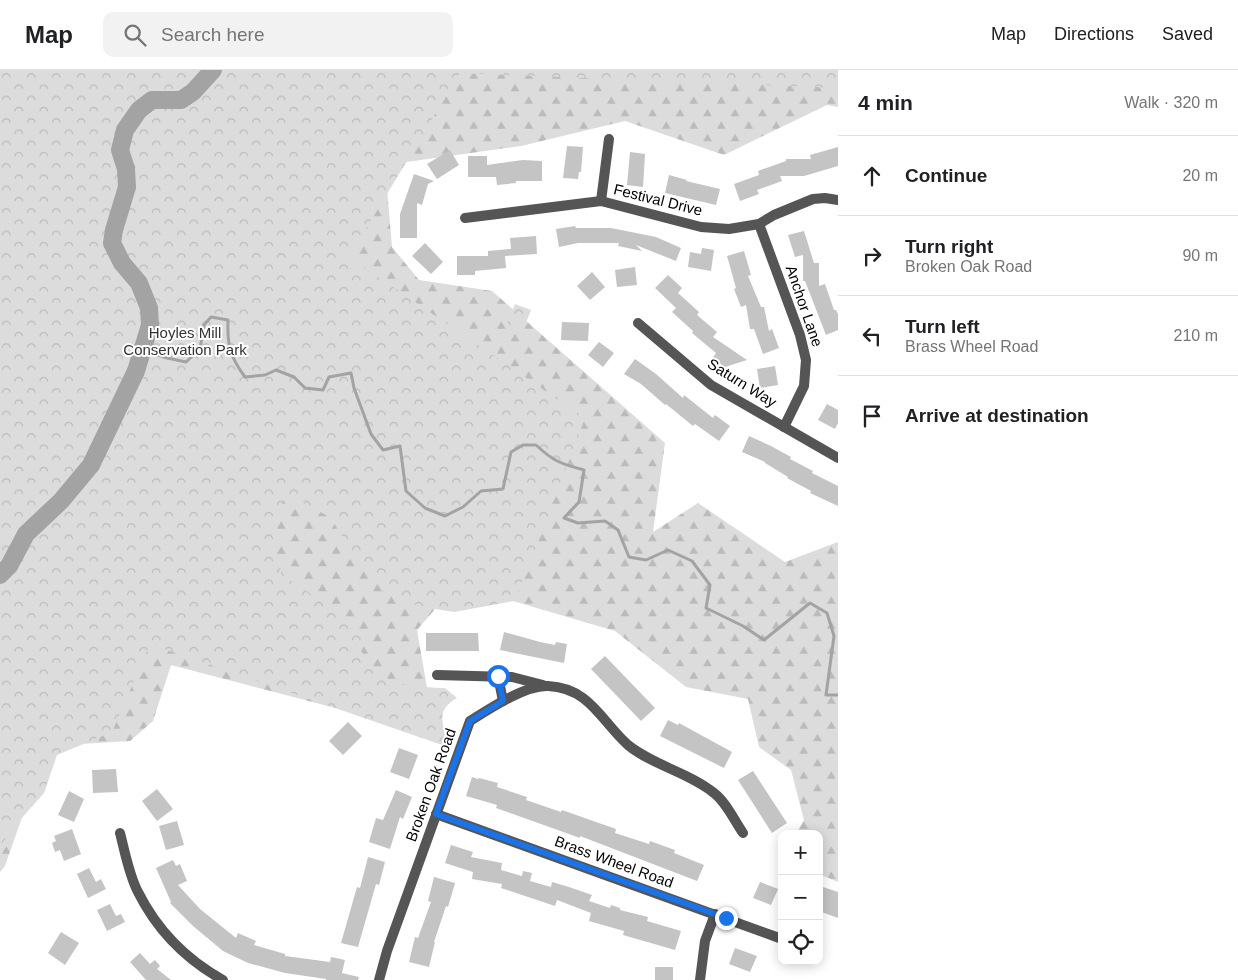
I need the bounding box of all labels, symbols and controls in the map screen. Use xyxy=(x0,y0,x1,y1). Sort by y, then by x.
search box xyxy=(103,12,453,57)
text: Map xyxy=(25,21,73,48)
icon: search xyxy=(121,21,149,49)
text: Search here xyxy=(161,24,265,45)
text: Map xyxy=(991,24,1026,44)
text: Directions xyxy=(1054,24,1134,44)
text: Saved xyxy=(1162,24,1213,44)
text: 4 min xyxy=(858,91,913,114)
text: Walk · 320 m xyxy=(1124,94,1218,111)
icon: ahead xyxy=(858,162,886,190)
text: Continue xyxy=(905,165,987,186)
text: 20 m xyxy=(1182,167,1218,184)
street label: Festival Drive xyxy=(612,180,704,219)
text: Turn right xyxy=(905,236,993,257)
icon: right xyxy=(858,242,886,270)
text: 90 m xyxy=(1182,247,1218,264)
text: Broken Oak Road xyxy=(905,258,1032,275)
street label: Anchor Lane xyxy=(783,263,826,349)
text: Turn left xyxy=(905,316,980,337)
icon: left xyxy=(858,322,886,350)
park label: Hoyles Mill Conservation Park xyxy=(123,324,247,358)
text: 210 m xyxy=(1174,327,1218,344)
text: Brass Wheel Road xyxy=(905,338,1038,355)
street label: Saturn Way xyxy=(705,355,780,411)
icon: arrive xyxy=(858,402,886,430)
text: Arrive at destination xyxy=(905,405,1089,426)
route start xyxy=(487,665,510,688)
street label: Broken Oak Road xyxy=(402,726,459,844)
map controls xyxy=(778,830,823,965)
button: + xyxy=(778,830,823,875)
street label: Brass Wheel Road xyxy=(553,832,676,891)
button: − xyxy=(778,875,823,920)
route end xyxy=(715,907,738,930)
button: locate xyxy=(778,920,823,965)

